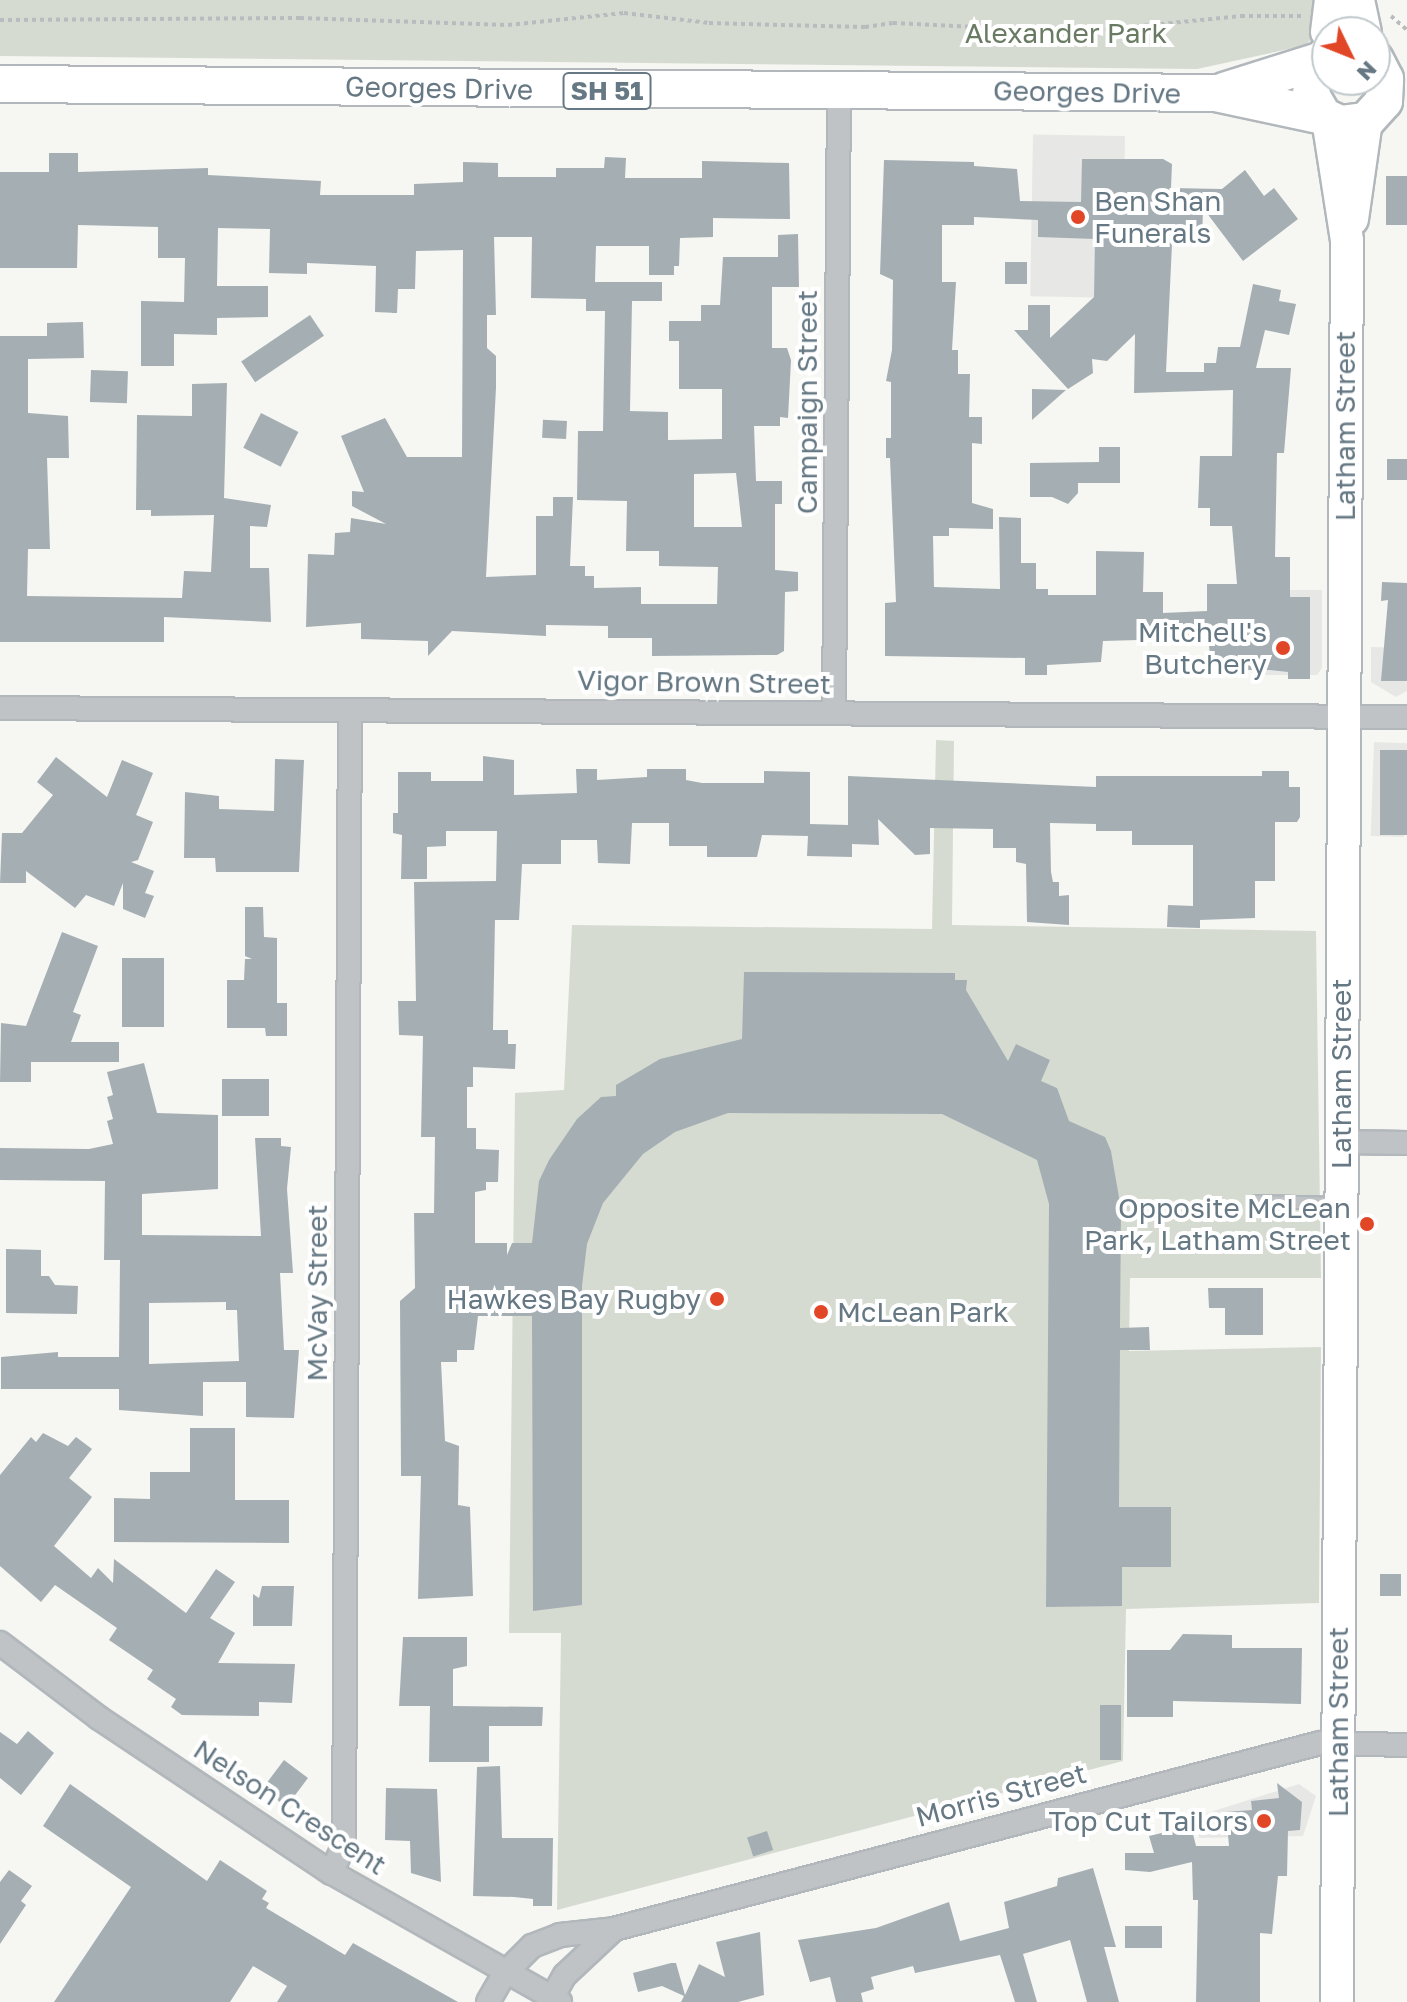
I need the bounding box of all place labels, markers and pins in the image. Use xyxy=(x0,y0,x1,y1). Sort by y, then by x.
place label: Ben Shan Funerals xyxy=(1094,184,1221,250)
marker: Ben Shan Funerals xyxy=(1069,208,1087,226)
place label: Mitchell's Butchery xyxy=(1138,615,1267,681)
marker: Mitchell's Butchery xyxy=(1274,639,1292,657)
place label: Opposite McLean Park, Latham Street xyxy=(1084,1191,1351,1257)
marker: Opposite McLean Park, Latham Street xyxy=(1358,1215,1376,1233)
place label: Hawkes Bay Rugby xyxy=(446,1282,701,1316)
marker: Hawkes Bay Rugby xyxy=(708,1290,726,1308)
place label: McLean Park xyxy=(837,1295,1009,1329)
marker: McLean Park xyxy=(812,1303,830,1321)
place label: Top Cut Tailors xyxy=(1049,1804,1248,1838)
marker: Top Cut Tailors xyxy=(1255,1812,1273,1830)

